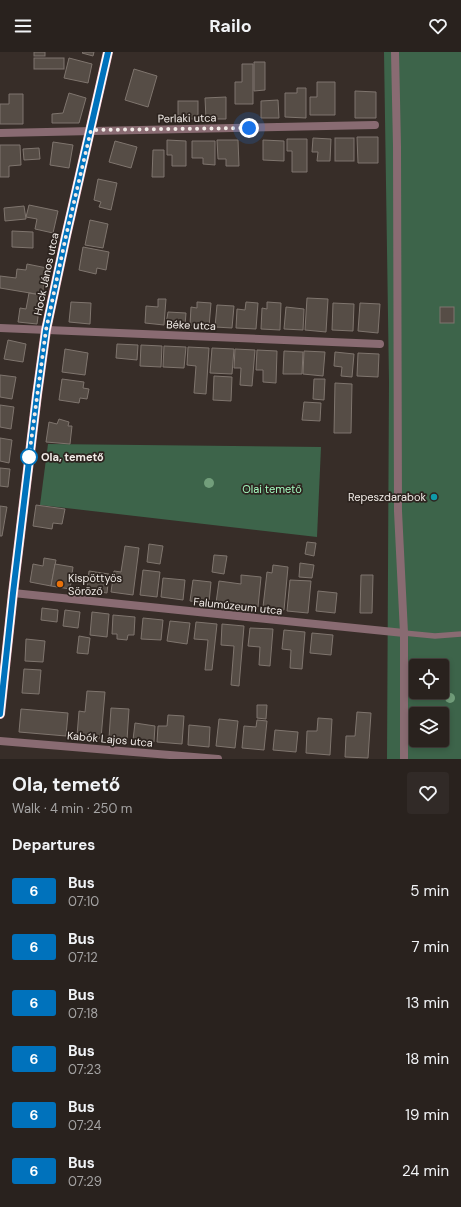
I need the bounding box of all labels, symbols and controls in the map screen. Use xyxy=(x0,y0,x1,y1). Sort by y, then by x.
text: Railo xyxy=(209,14,252,38)
icon: menu xyxy=(12,15,34,37)
icon: heart xyxy=(427,15,449,37)
street label: Perlaki utca xyxy=(158,110,216,126)
your location xyxy=(239,118,259,138)
street label: Hock János utca xyxy=(30,231,62,317)
street label: Béke utca xyxy=(166,317,216,333)
marker: Ola, temető xyxy=(20,448,38,466)
place label: Ola, temető xyxy=(41,450,104,464)
park label: Olai temető xyxy=(242,482,302,496)
place label: Repeszdarabok xyxy=(348,490,426,504)
marker: Repeszdarabok xyxy=(429,492,439,502)
place label: Kispöttyös Söröző xyxy=(68,571,122,598)
marker: Kispöttyös Söröző xyxy=(55,579,65,589)
street label: Falumúzeum utca xyxy=(193,594,283,618)
map controls xyxy=(409,659,449,747)
button: locate xyxy=(409,659,449,699)
button: layers xyxy=(409,707,449,747)
street label: Kabók Lajos utca xyxy=(66,728,154,750)
text: Ola, temető xyxy=(12,772,120,797)
button: heart xyxy=(407,772,449,814)
text: Walk · 4 min · 250 m xyxy=(12,800,132,817)
text: Departures xyxy=(12,835,95,855)
text: Bus xyxy=(68,873,95,893)
text: 5 min xyxy=(410,881,449,901)
text: 6 xyxy=(30,882,38,900)
text: 07:10 xyxy=(68,893,99,910)
text: Bus xyxy=(68,929,95,949)
text: 7 min xyxy=(411,937,449,957)
text: 6 xyxy=(30,938,38,956)
text: 07:12 xyxy=(68,949,98,966)
text: Bus xyxy=(68,985,95,1005)
text: 13 min xyxy=(406,993,449,1013)
text: 6 xyxy=(30,994,38,1012)
text: 07:18 xyxy=(68,1005,98,1022)
text: Bus xyxy=(68,1041,95,1061)
text: 18 min xyxy=(406,1049,449,1069)
text: 6 xyxy=(30,1050,38,1068)
text: 07:23 xyxy=(68,1061,101,1078)
text: Bus xyxy=(68,1097,95,1117)
text: 19 min xyxy=(405,1105,449,1125)
text: 6 xyxy=(30,1106,38,1124)
text: 07:24 xyxy=(68,1117,101,1134)
text: Bus xyxy=(68,1153,95,1173)
text: 24 min xyxy=(402,1161,449,1181)
text: 6 xyxy=(30,1162,38,1180)
text: 07:29 xyxy=(68,1173,102,1190)

